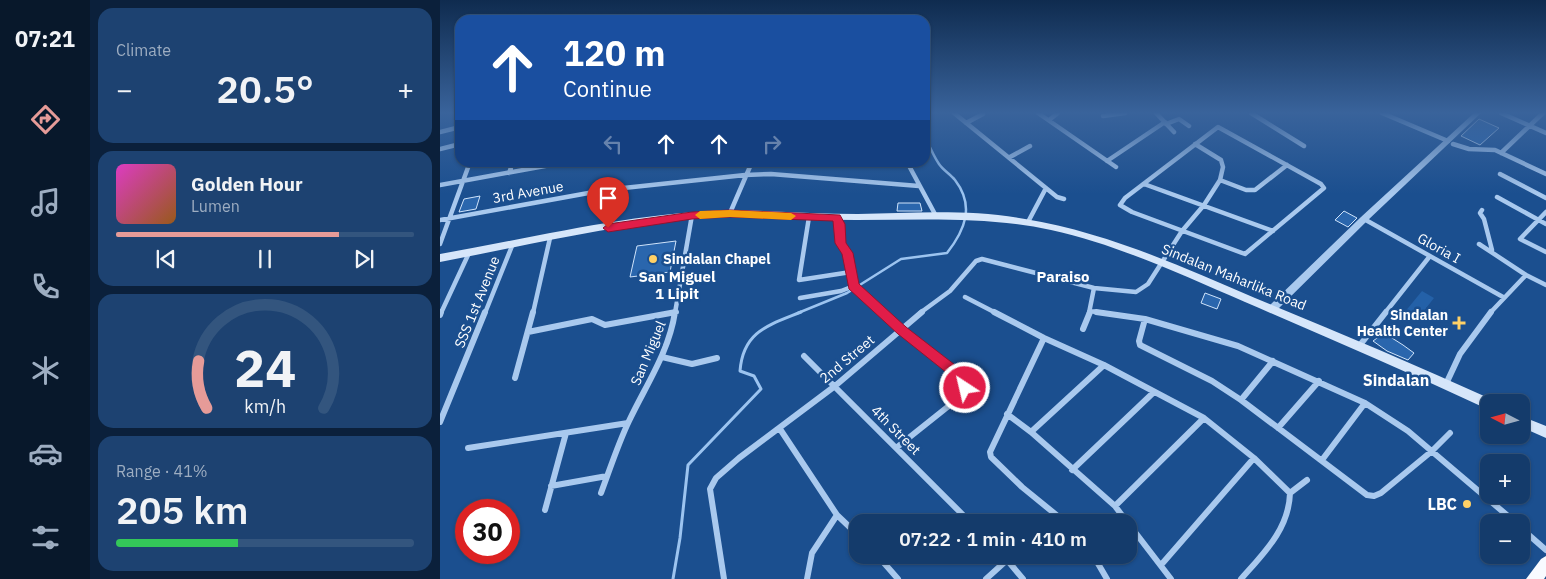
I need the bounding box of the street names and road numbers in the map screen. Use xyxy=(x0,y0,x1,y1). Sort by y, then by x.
street label: 3rd Avenue xyxy=(491,177,565,207)
street label: Gloria I xyxy=(1414,229,1464,267)
street label: Sindalan Maharlika Road xyxy=(1159,240,1309,314)
street label: SSS 1st Avenue xyxy=(450,253,504,351)
street label: San Miguel xyxy=(626,318,670,388)
street label: 2nd Street xyxy=(816,331,878,387)
street label: 4th Street xyxy=(867,401,925,459)

